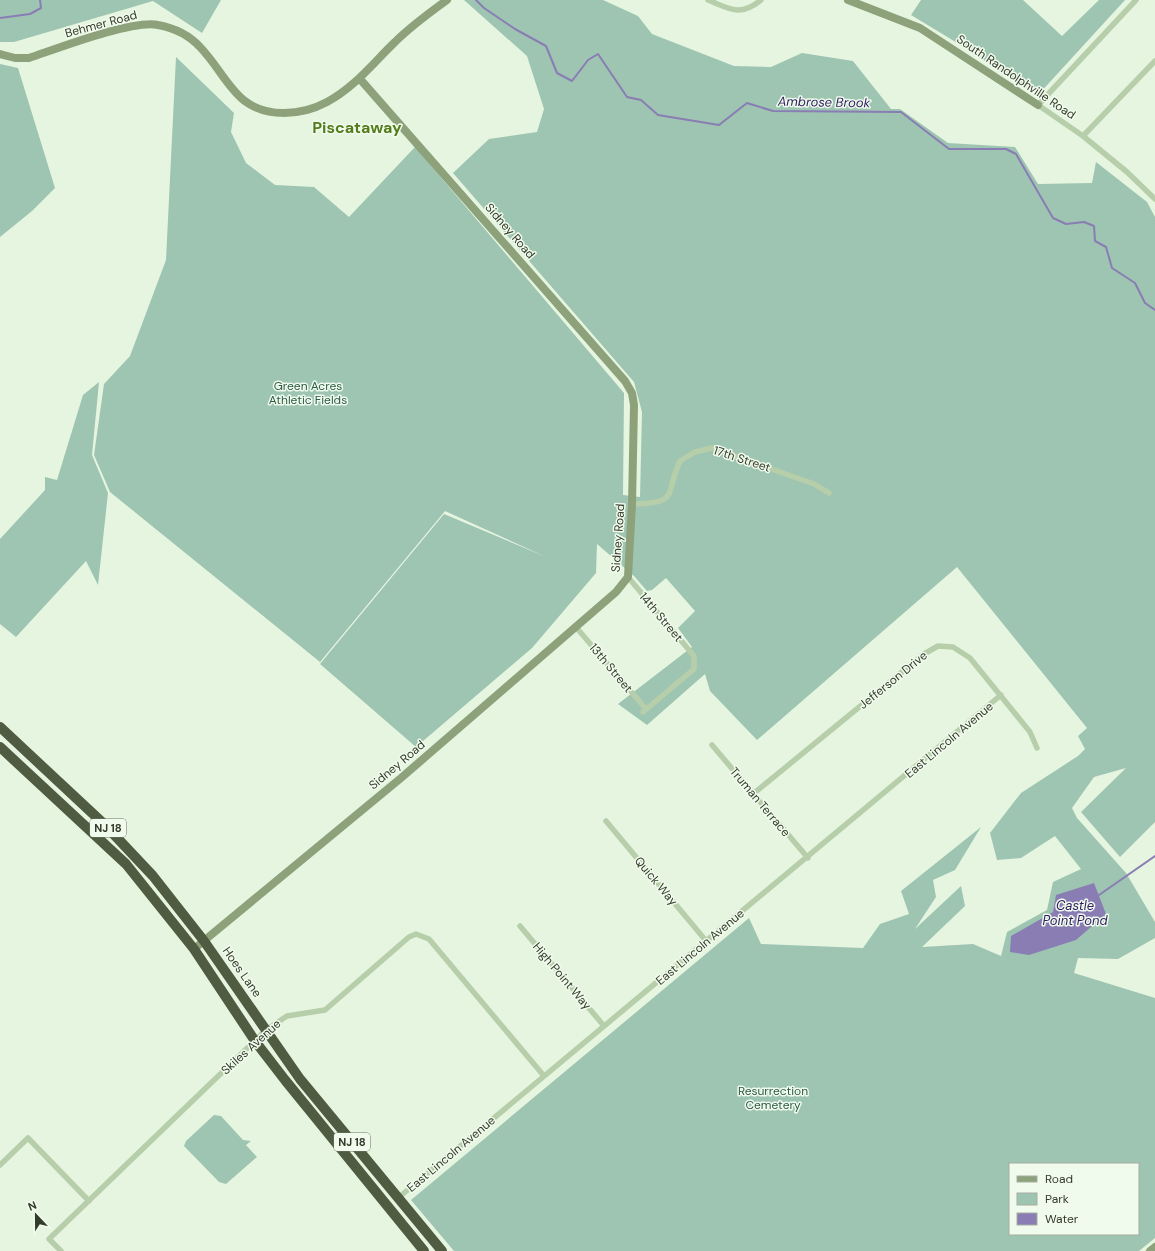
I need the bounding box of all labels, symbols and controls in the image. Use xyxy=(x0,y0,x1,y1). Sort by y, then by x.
street label: Behmer Road xyxy=(63,7,139,41)
street label: South Randolphville Road xyxy=(953,31,1079,123)
water label: Ambrose Brook xyxy=(777,93,871,111)
district label: Piscataway xyxy=(312,117,402,138)
street label: Sidney Road xyxy=(481,200,539,262)
park label: Green Acres Athletic Fields xyxy=(269,378,347,408)
street label: 17th Street xyxy=(711,442,773,476)
street label: Sidney Road xyxy=(608,503,628,573)
street label: 14th Street xyxy=(636,589,687,645)
street label: 13th Street xyxy=(586,640,636,696)
street label: Jefferson Drive xyxy=(855,647,931,713)
street label: East Lincoln Avenue xyxy=(902,698,997,782)
street label: Sidney Road xyxy=(366,737,428,793)
street label: Truman Terrace xyxy=(726,764,794,840)
road number: NJ 18 xyxy=(90,819,126,837)
street label: Quick Way xyxy=(631,853,681,909)
water label: Castle Point Pond xyxy=(1042,897,1108,929)
street label: East Lincoln Avenue xyxy=(653,905,748,989)
street label: High Point Way xyxy=(529,939,595,1013)
street label: Hoes Lane xyxy=(219,944,265,1000)
street label: Skiles Avenue xyxy=(218,1016,284,1078)
park label: Resurrection Cemetery xyxy=(738,1083,808,1113)
street label: East Lincoln Avenue xyxy=(404,1112,499,1196)
road number: NJ 18 xyxy=(334,1133,370,1151)
legend xyxy=(1009,1163,1139,1235)
text: Road xyxy=(1045,1171,1073,1187)
text: Park xyxy=(1045,1191,1069,1207)
north arrow xyxy=(16,1195,56,1235)
text: N xyxy=(26,1198,39,1214)
text: Water xyxy=(1045,1211,1079,1227)

